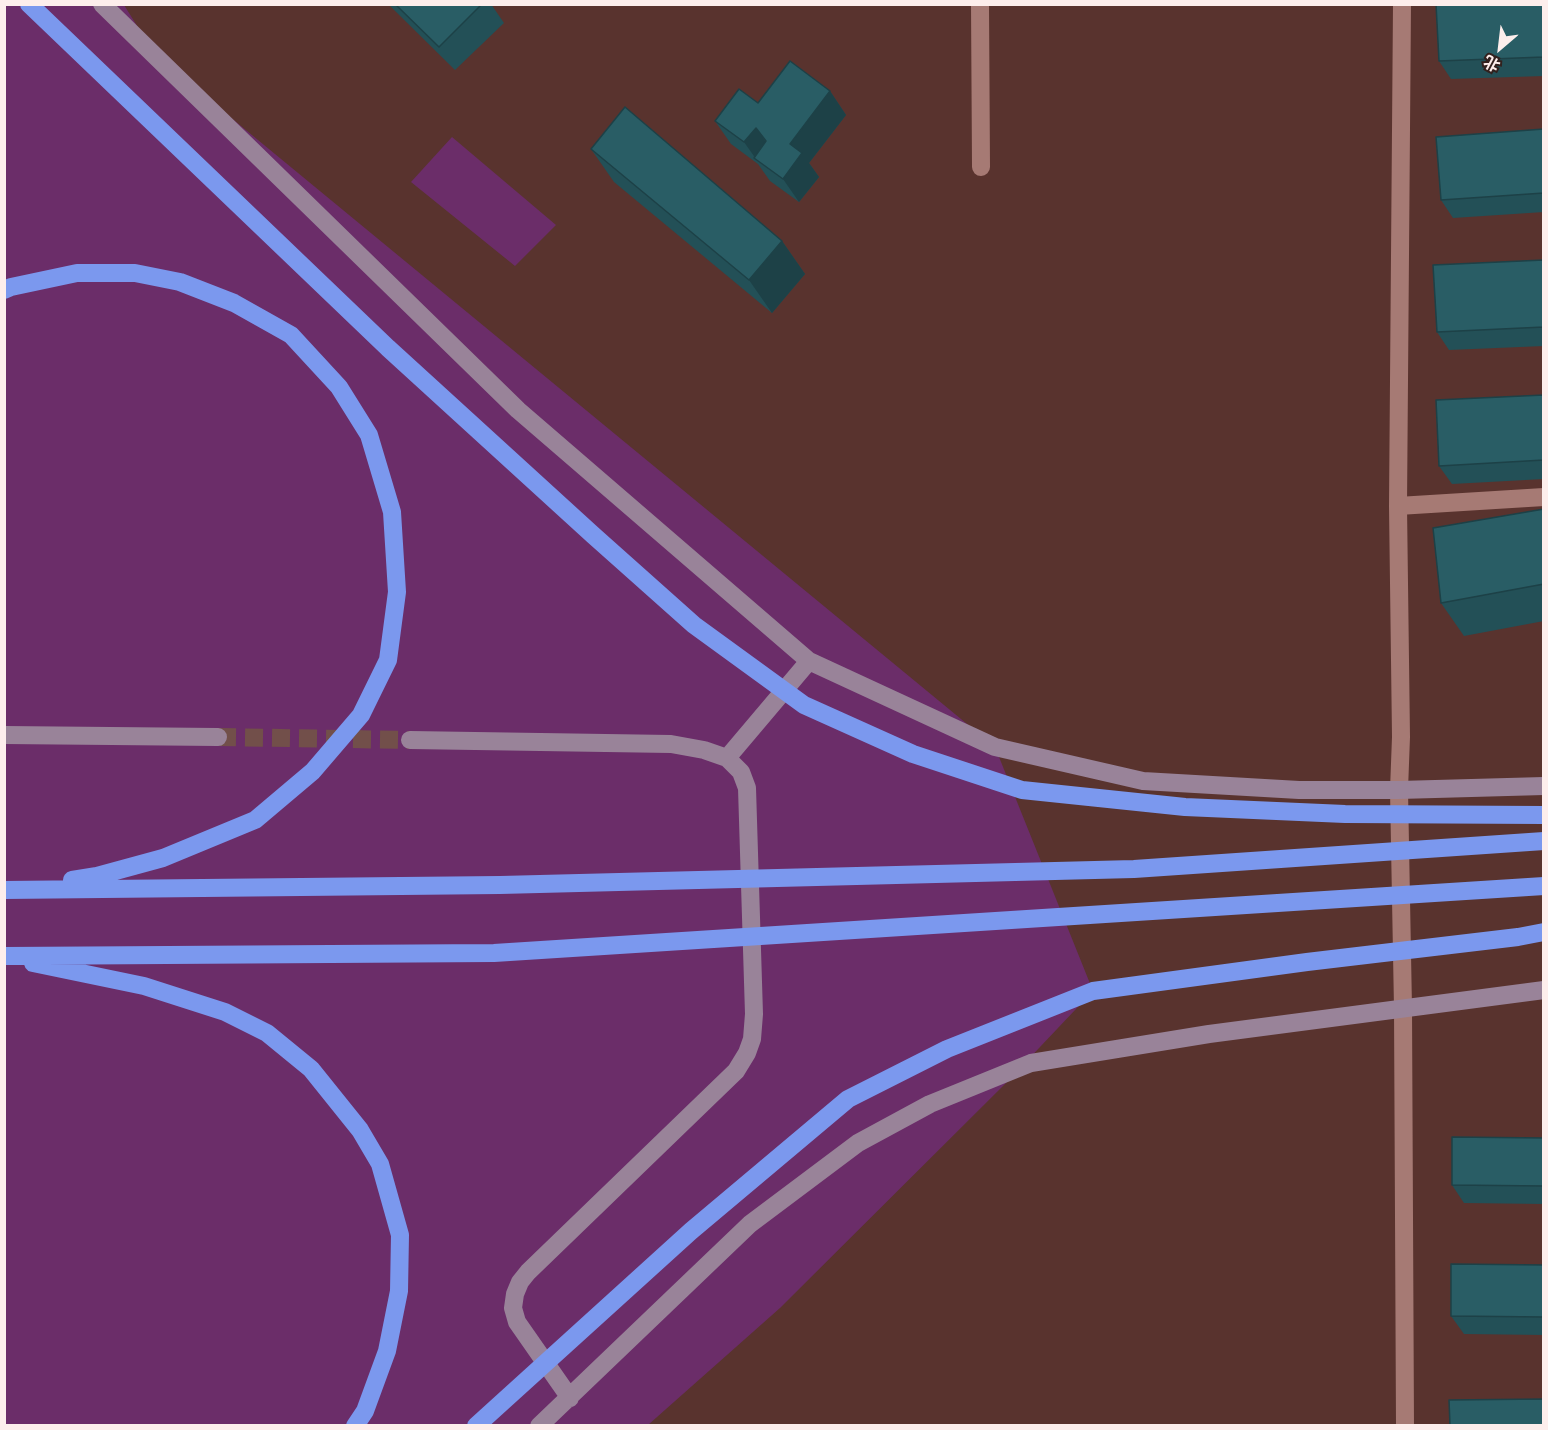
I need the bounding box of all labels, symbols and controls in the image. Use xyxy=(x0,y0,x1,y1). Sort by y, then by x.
north arrow xyxy=(1470,18,1530,78)
text: 北 xyxy=(1480,52,1503,76)

